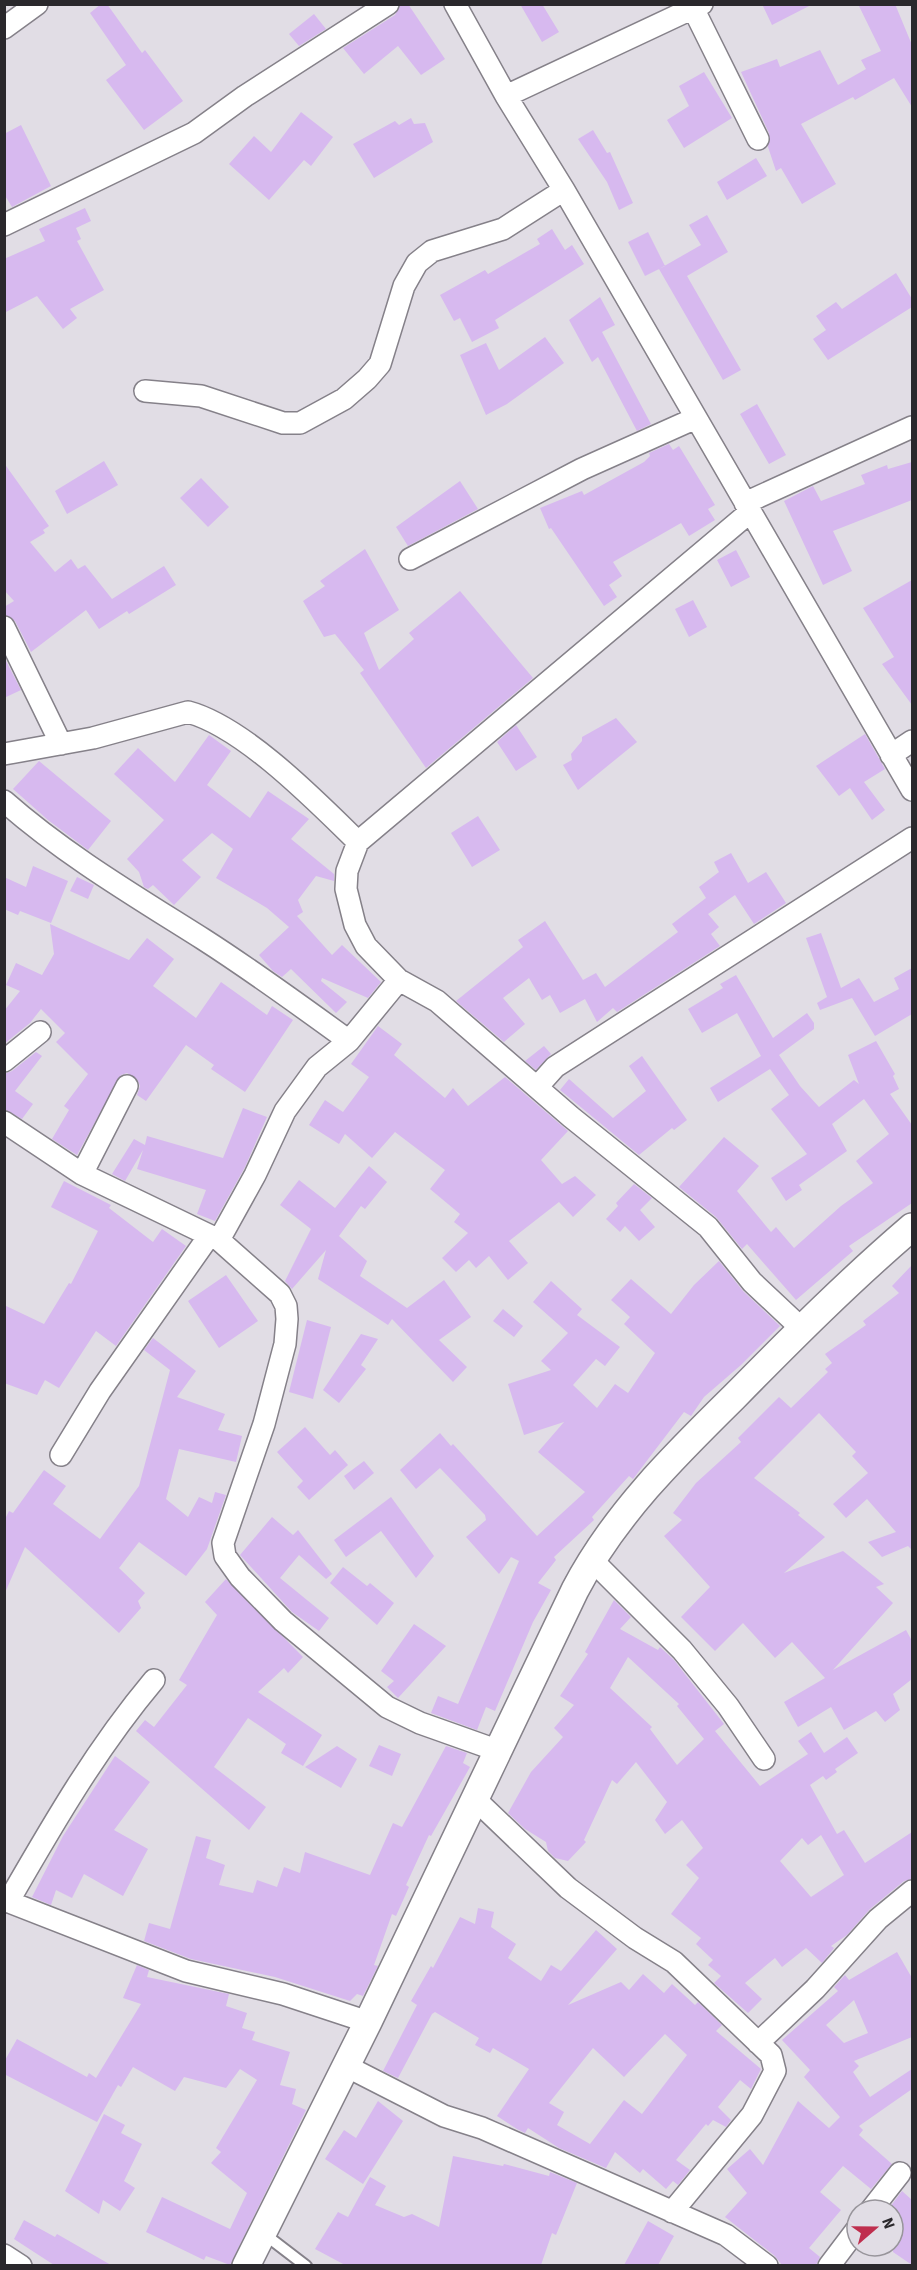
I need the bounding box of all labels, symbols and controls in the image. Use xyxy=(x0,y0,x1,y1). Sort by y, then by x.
north arrow xyxy=(845,2198,905,2258)
text: N xyxy=(876,2214,900,2232)

